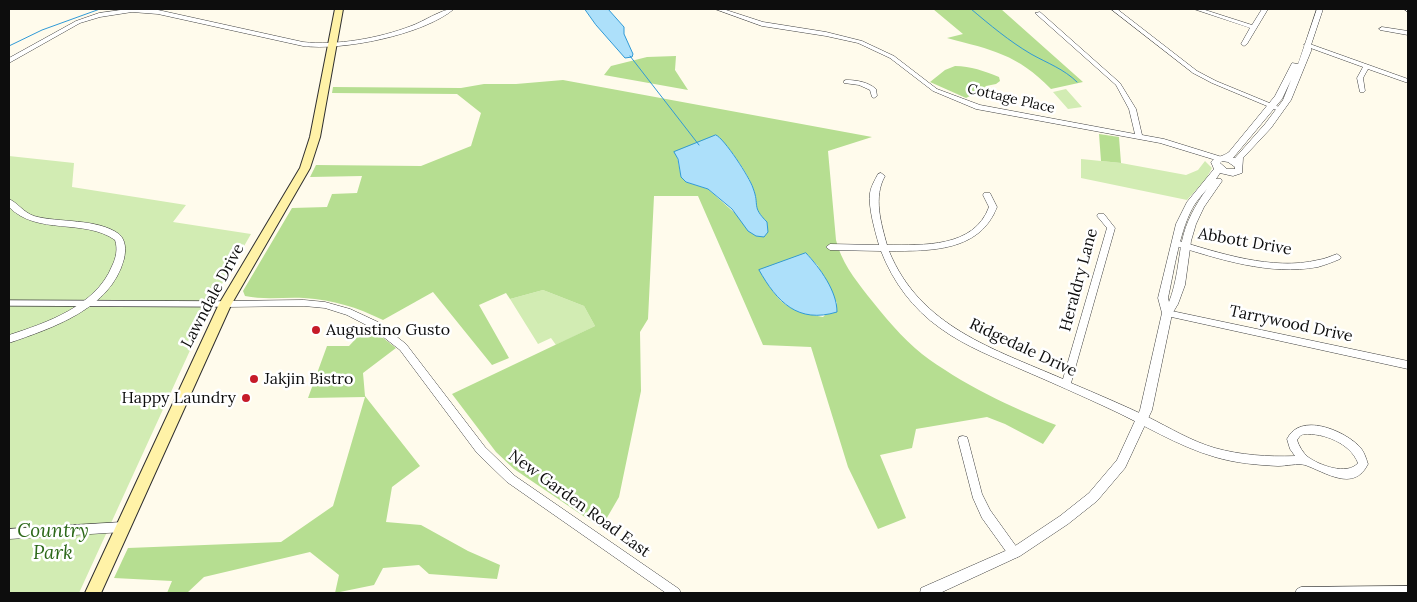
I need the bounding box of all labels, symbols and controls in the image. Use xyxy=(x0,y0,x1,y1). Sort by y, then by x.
street label: Cottage Place xyxy=(965,81,1057,117)
street label: Abbott Drive xyxy=(1197,224,1293,260)
street label: Heraldry Lane xyxy=(1056,226,1102,334)
street label: Lawndale Drive xyxy=(177,241,249,351)
street label: Tarrywood Drive xyxy=(1227,302,1355,346)
street label: Ridgedale Drive xyxy=(966,315,1080,381)
place label: Augustino Gusto xyxy=(326,320,450,340)
marker: Augustino Gusto xyxy=(310,324,322,336)
place label: Jakjin Bistro xyxy=(264,369,353,389)
marker: Jakjin Bistro xyxy=(248,373,260,385)
place label: Happy Laundry xyxy=(122,388,236,408)
marker: Happy Laundry xyxy=(240,392,252,404)
street label: New Garden Road East xyxy=(505,446,653,562)
park label: Country Park xyxy=(17,521,89,565)

